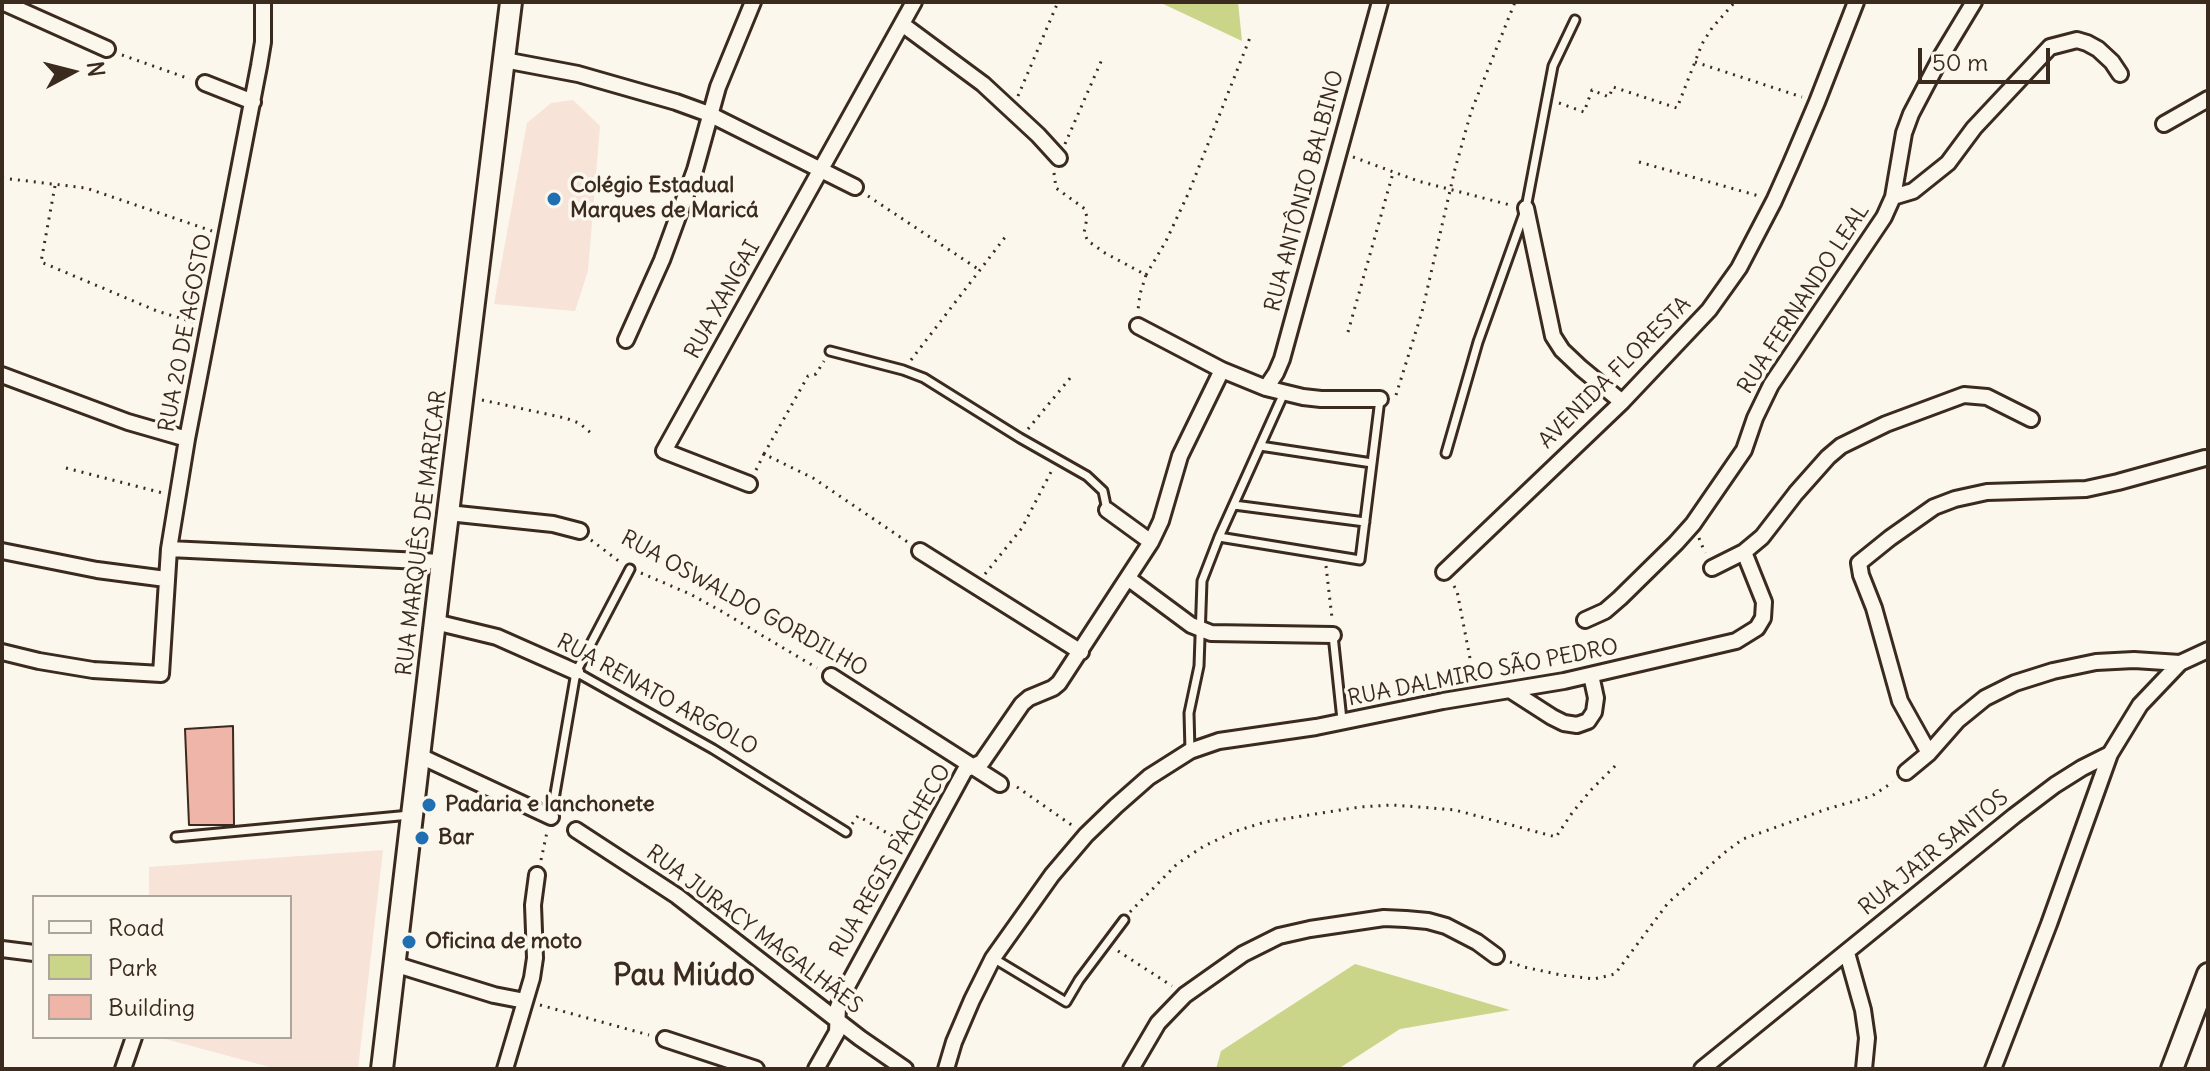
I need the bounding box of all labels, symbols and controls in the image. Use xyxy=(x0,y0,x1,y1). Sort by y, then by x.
north arrow xyxy=(32,32,112,112)
scale bar xyxy=(1922,32,2054,82)
text: 50 m xyxy=(1932,47,1988,77)
text: N xyxy=(81,60,111,78)
street label: RUA ANTÔNIO BALBINO xyxy=(1260,67,1350,315)
place label: Colégio Estadual Marques de Maricá xyxy=(570,173,759,224)
marker: Colégio Estadual Marques de Maricá xyxy=(545,190,563,208)
street label: RUA FERNANDO LEAL xyxy=(1733,199,1875,399)
street label: RUA 20 DE AGOSTO xyxy=(154,232,218,434)
street label: RUA XANGAI xyxy=(680,236,766,364)
street label: AVENIDA FLORESTA xyxy=(1533,291,1697,455)
street label: RUA MARQUÊS DE MARICAR xyxy=(391,389,453,677)
street label: RUA OSWALDO GORDILHO xyxy=(616,525,872,683)
street label: RUA RENATO ARGOLO xyxy=(552,629,762,761)
street label: RUA DALMIRO SÃO PEDRO xyxy=(1346,634,1620,712)
street label: RUA REGIS PACHECO xyxy=(825,760,957,962)
street label: RUA JAIR SANTOS xyxy=(1854,785,2014,921)
place label: Padaria e lanchonete xyxy=(445,792,655,818)
marker: Padaria e lanchonete xyxy=(420,796,438,814)
place label: Bar xyxy=(438,825,474,851)
marker: Bar xyxy=(413,829,431,847)
street label: RUA JURACY MAGALHÃES xyxy=(641,840,867,1020)
legend xyxy=(32,895,292,1039)
text: Road xyxy=(108,912,164,942)
place label: Oficina de moto xyxy=(425,929,582,955)
marker: Oficina de moto xyxy=(400,933,418,951)
text: Park xyxy=(108,952,158,982)
district label: Pau Miúdo xyxy=(613,958,755,994)
text: Building xyxy=(108,992,195,1022)

